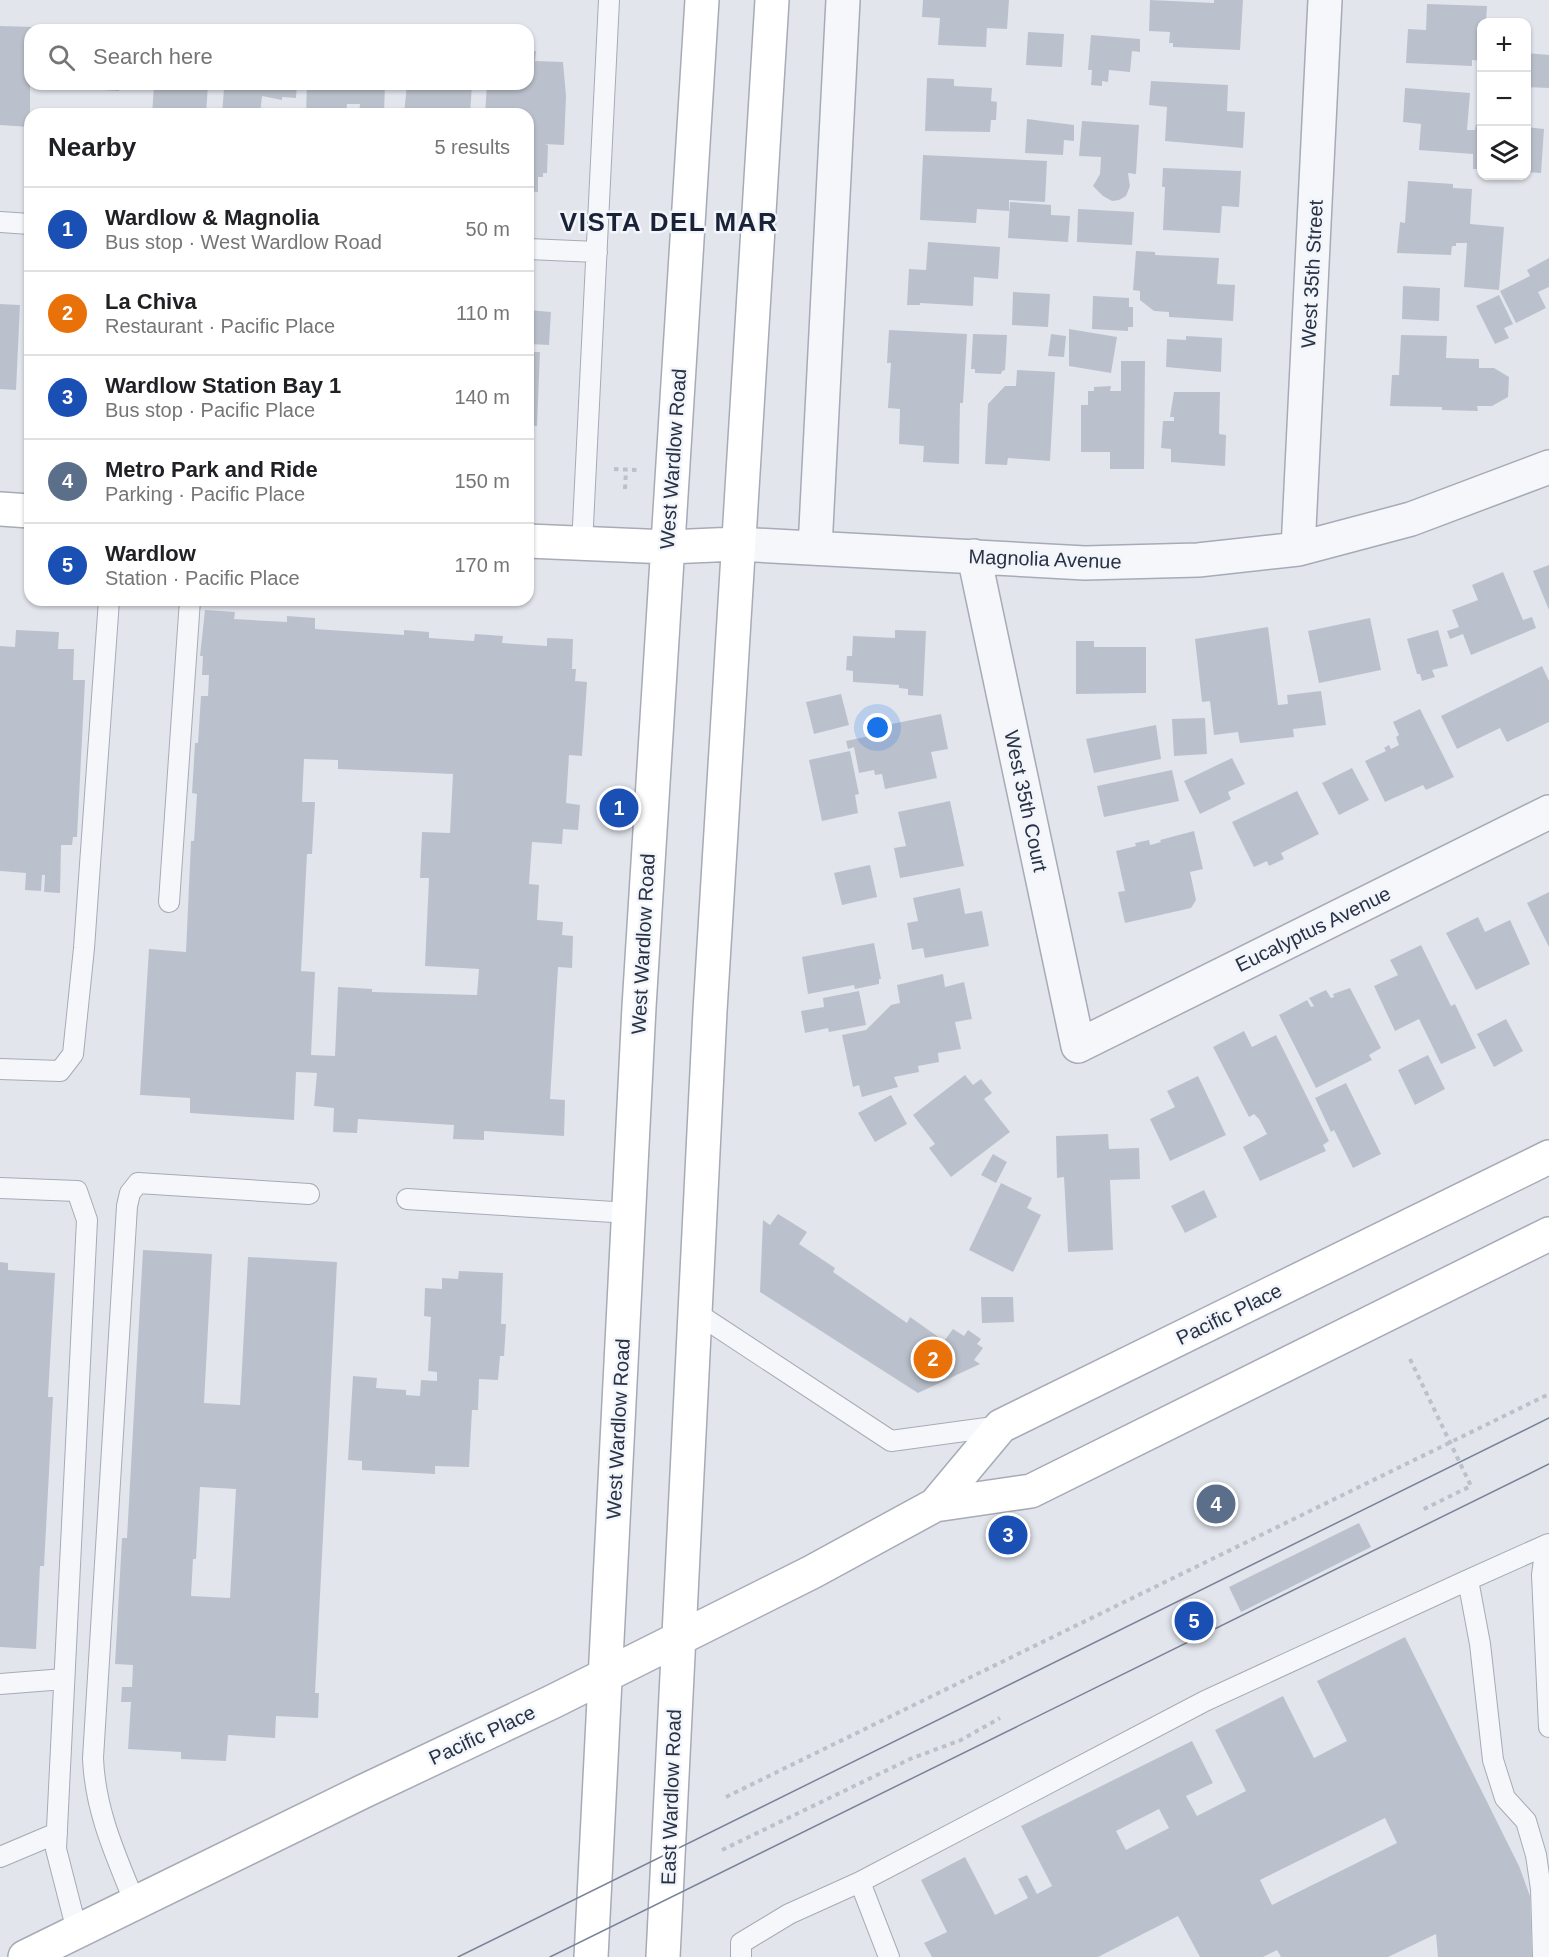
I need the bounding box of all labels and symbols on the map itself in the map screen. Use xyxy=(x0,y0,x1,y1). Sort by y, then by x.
street label: West 35th Street xyxy=(1297,199,1327,349)
district label: VISTA DEL MAR xyxy=(560,207,778,237)
street label: West Wardlow Road xyxy=(656,368,690,550)
street label: Magnolia Avenue xyxy=(968,545,1122,573)
your location xyxy=(863,713,892,742)
street label: West 35th Court xyxy=(1000,728,1052,874)
pin: 1 xyxy=(600,786,638,830)
street label: West Wardlow Road xyxy=(627,853,659,1035)
street label: Eucalyptus Avenue xyxy=(1232,882,1394,976)
street label: Pacific Place xyxy=(1173,1279,1285,1349)
pin: 2 xyxy=(914,1336,952,1382)
street label: West Wardlow Road xyxy=(602,1338,634,1520)
pin: 4 xyxy=(1196,1482,1236,1526)
pin: 3 xyxy=(988,1512,1028,1558)
pin: 5 xyxy=(1174,1598,1214,1644)
street label: Pacific Place xyxy=(425,1701,539,1769)
street label: East Wardlow Road xyxy=(657,1709,685,1885)

